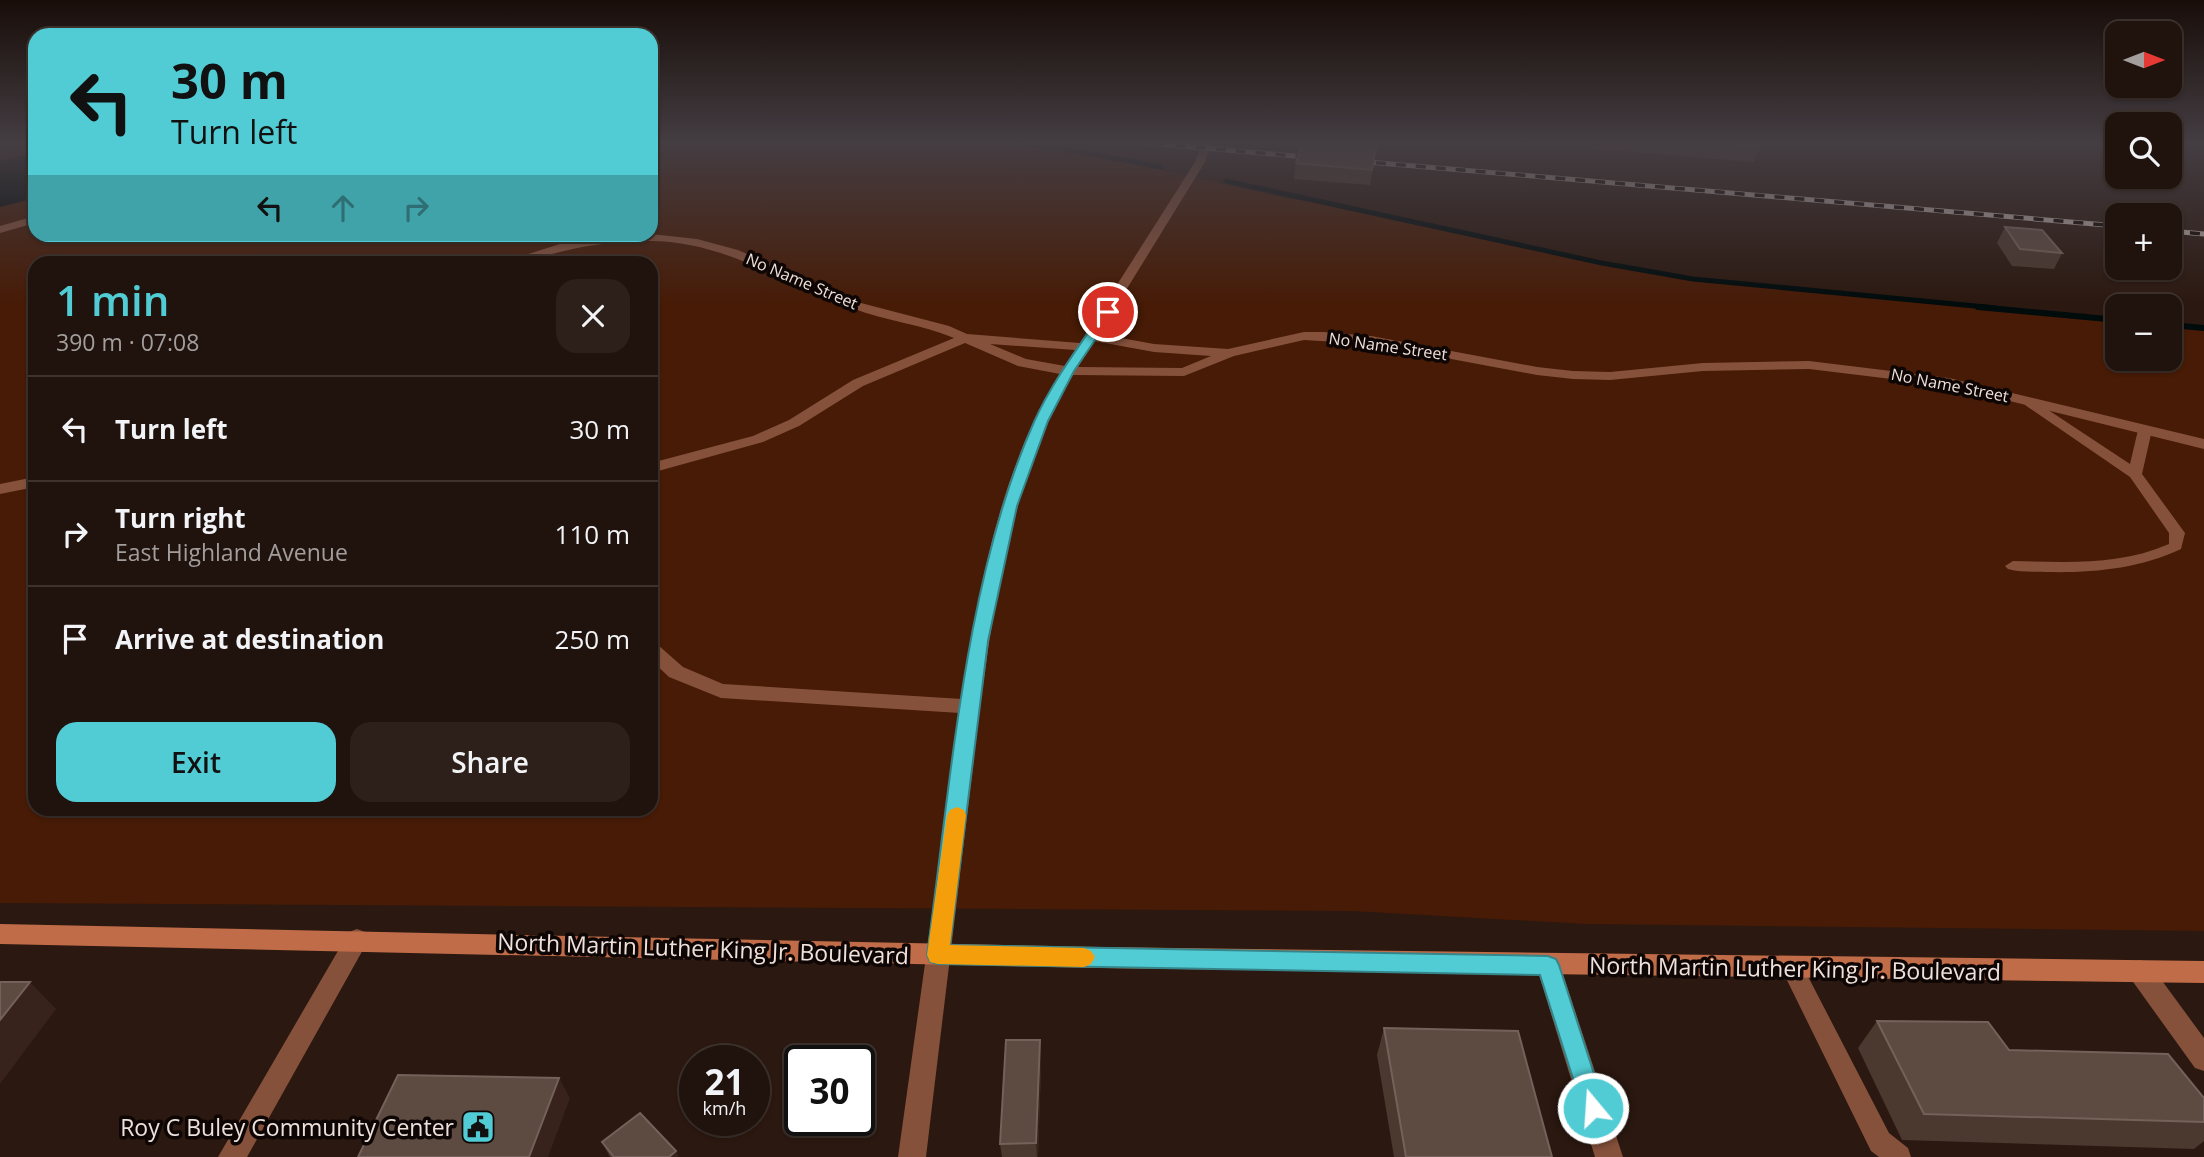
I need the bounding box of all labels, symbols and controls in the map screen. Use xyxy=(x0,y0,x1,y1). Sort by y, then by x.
north arrow xyxy=(2105,21,2182,98)
map controls xyxy=(2105,21,2182,371)
text: 30 m xyxy=(171,47,288,113)
icon: left xyxy=(56,56,147,147)
text: Turn left xyxy=(171,110,297,153)
button: search xyxy=(2105,112,2182,189)
icon: left xyxy=(251,189,289,227)
icon: ahead xyxy=(324,189,362,227)
icon: right xyxy=(397,189,435,227)
button: + xyxy=(2105,203,2182,280)
street label: No Name Street xyxy=(743,248,862,315)
text: 1 min xyxy=(56,271,169,328)
button: close xyxy=(556,279,630,353)
pin xyxy=(1078,282,1138,342)
icon: arrive xyxy=(1089,293,1127,331)
button: − xyxy=(2105,294,2182,371)
text: 390 m · 07:08 xyxy=(56,326,199,358)
street label: No Name Street xyxy=(1327,327,1449,365)
street label: No Name Street xyxy=(1889,363,2011,407)
icon: left xyxy=(56,410,94,448)
text: Turn left xyxy=(115,411,227,447)
text: 30 m xyxy=(569,411,630,447)
text: Turn right xyxy=(115,500,246,536)
icon: right xyxy=(56,515,94,553)
text: 110 m xyxy=(555,516,630,552)
text: East Highland Avenue xyxy=(115,536,348,568)
icon: arrive xyxy=(56,620,94,658)
text: Arrive at destination xyxy=(115,621,384,657)
text: 250 m xyxy=(555,621,630,657)
button: Exit xyxy=(56,722,336,802)
button: Share xyxy=(350,722,630,802)
street label: North Martin Luther King Jr. Boulevard xyxy=(497,925,909,971)
street label: North Martin Luther King Jr. Boulevard xyxy=(1589,948,2001,988)
speed limit sign: 30 xyxy=(784,1045,875,1136)
text: 21 xyxy=(704,1058,745,1105)
position arrow xyxy=(1556,1071,1630,1145)
text: km/h xyxy=(703,1096,746,1120)
public building icon: Roy C Buley Community Center xyxy=(459,1108,497,1146)
place label: Roy C Buley Community Center xyxy=(120,1111,455,1143)

